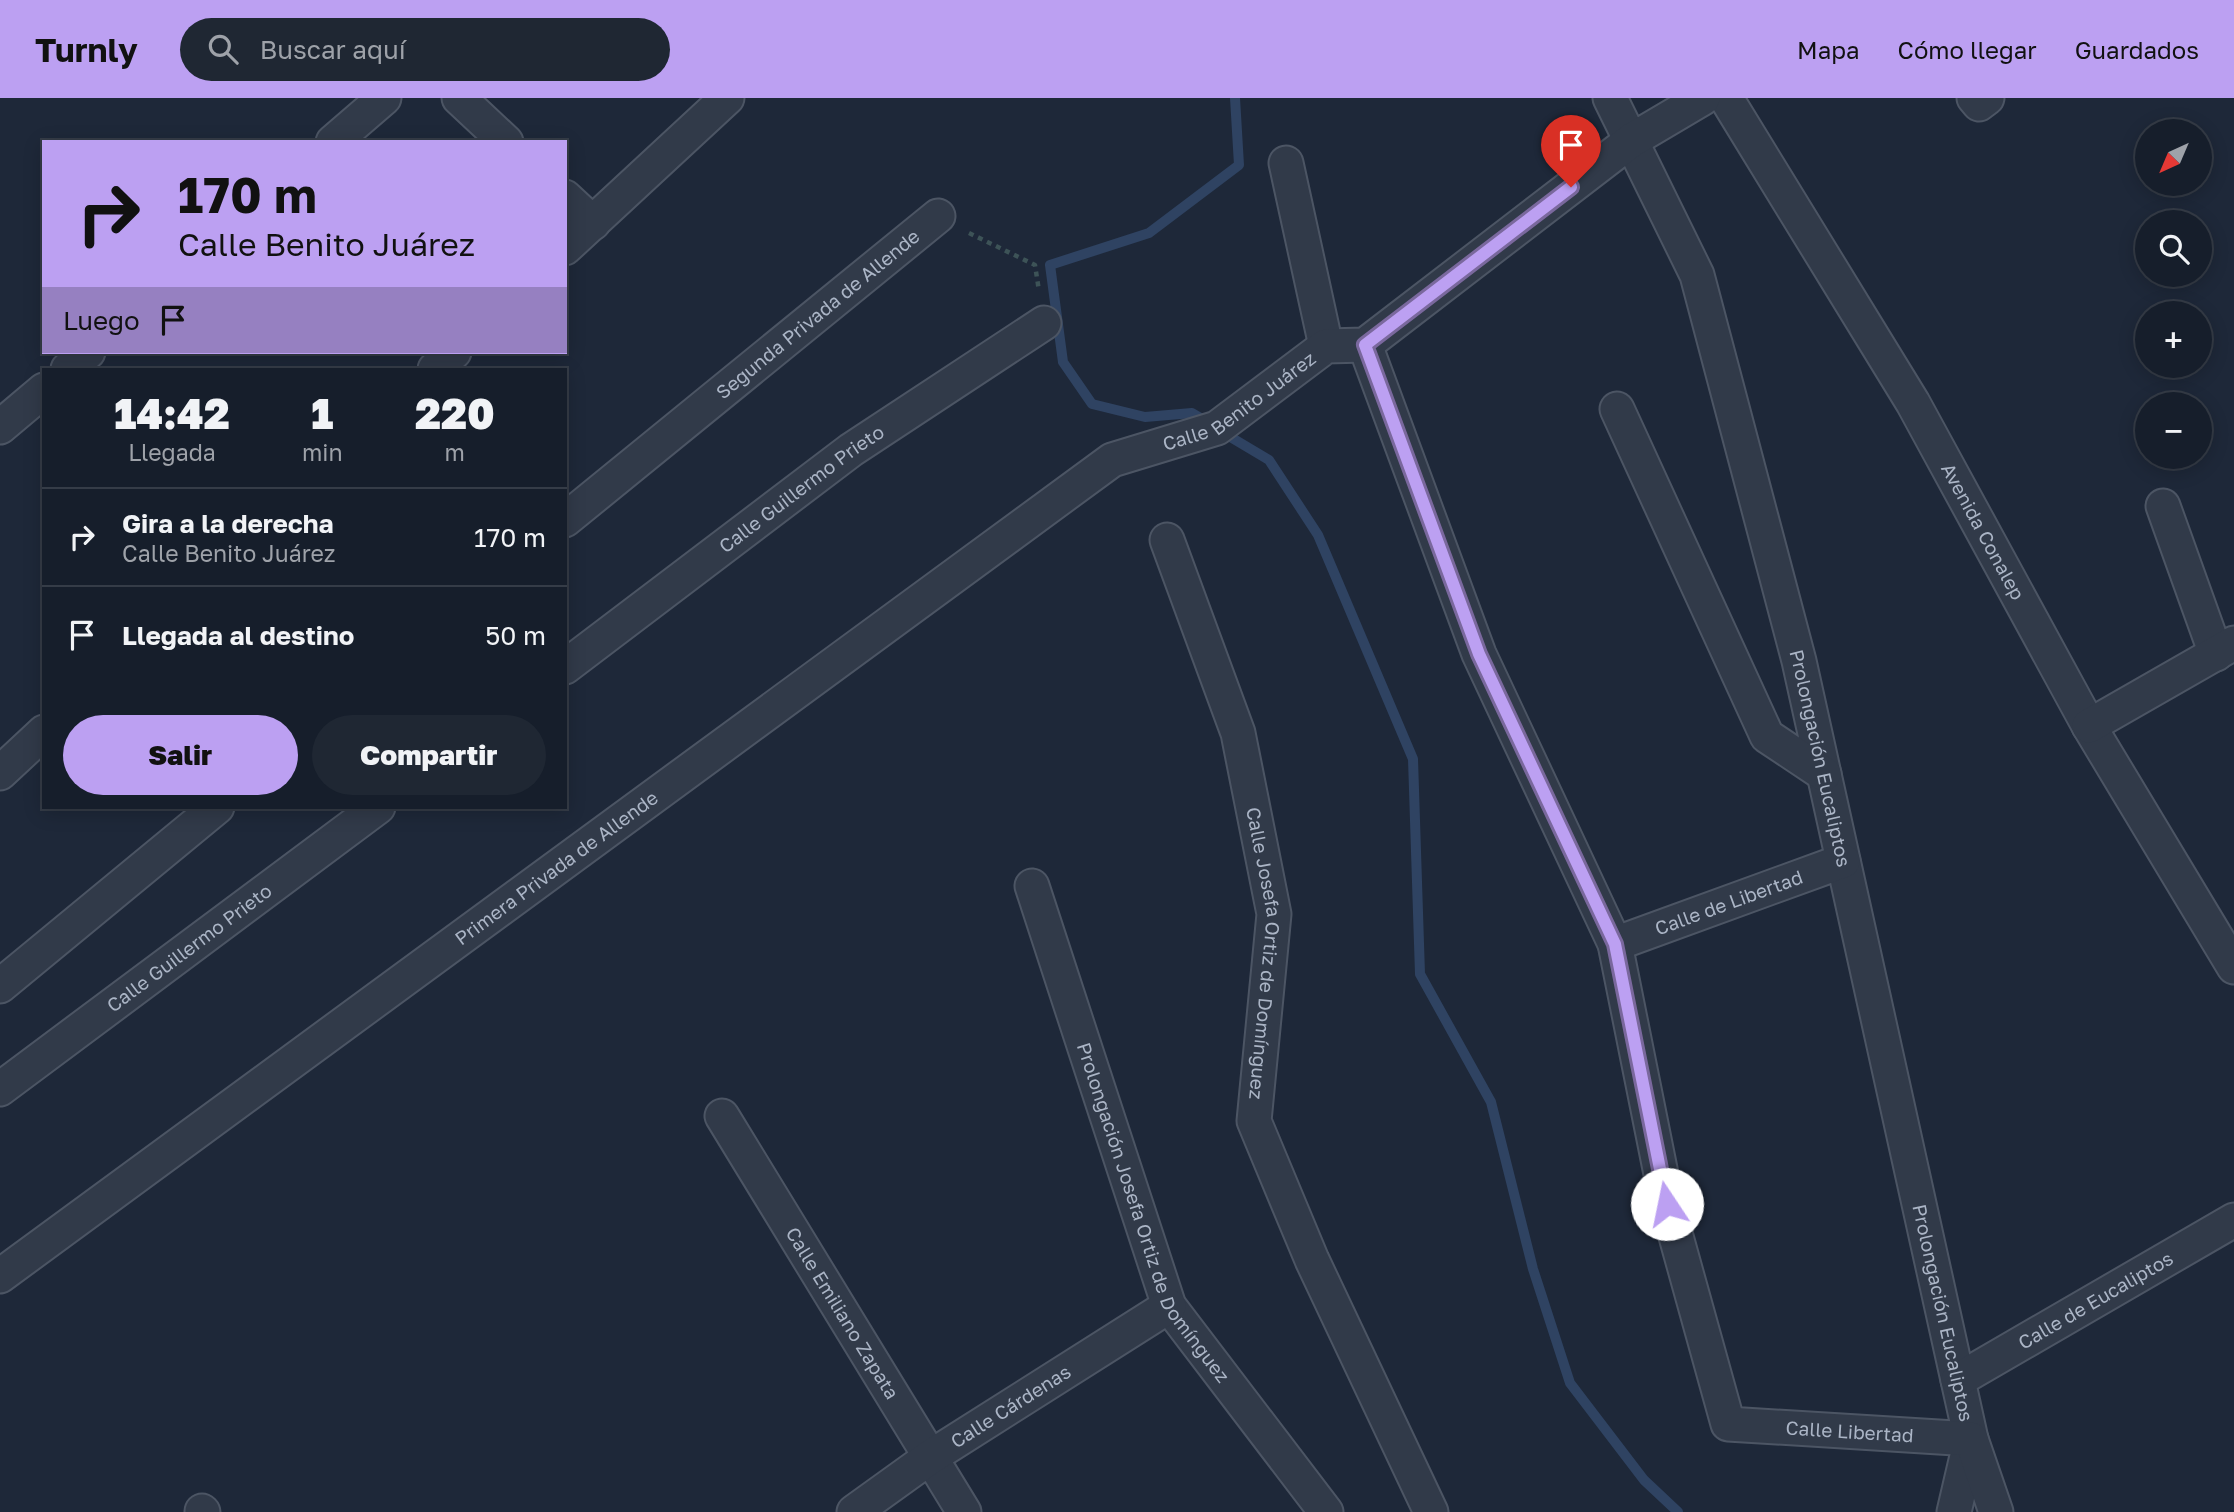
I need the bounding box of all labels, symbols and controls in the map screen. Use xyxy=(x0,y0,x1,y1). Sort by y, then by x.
search box xyxy=(180,18,670,81)
text: Turnly xyxy=(35,30,138,69)
icon: search xyxy=(204,30,242,68)
text: Buscar aquí xyxy=(260,34,406,65)
text: Mapa xyxy=(1797,35,1860,64)
text: Cómo llegar xyxy=(1898,35,2037,64)
text: Guardados xyxy=(2075,35,2199,64)
pin xyxy=(1541,115,1601,187)
north arrow xyxy=(2135,119,2212,196)
map controls xyxy=(2135,119,2212,469)
icon: arrive xyxy=(1552,126,1590,164)
text: 170 m xyxy=(178,165,317,224)
icon: right xyxy=(63,168,154,259)
button: search xyxy=(2135,210,2212,287)
street label: Segunda Privada de Allende xyxy=(711,224,924,403)
text: Calle Benito Juárez xyxy=(178,225,475,263)
icon: arrive xyxy=(154,301,192,339)
button: + xyxy=(2135,301,2212,378)
text: Luego xyxy=(63,305,140,336)
street label: Calle Benito Juárez xyxy=(1160,346,1320,455)
text: 14:42 xyxy=(114,388,230,438)
text: 1 xyxy=(311,388,333,438)
text: 220 xyxy=(415,388,495,438)
button: − xyxy=(2135,392,2212,469)
street label: Calle Guillermo Prieto xyxy=(714,420,888,557)
text: Llegada xyxy=(128,438,216,466)
text: min xyxy=(302,438,343,466)
text: m xyxy=(445,438,465,466)
street label: Avenida Conalep xyxy=(1937,459,2030,604)
text: Gira a la derecha xyxy=(122,508,334,539)
icon: right xyxy=(63,518,101,556)
text: 170 m xyxy=(474,522,546,553)
text: Calle Benito Juárez xyxy=(122,539,336,567)
icon: arrive xyxy=(63,616,101,654)
text: Llegada al destino xyxy=(122,620,354,651)
text: 50 m xyxy=(485,620,546,651)
street label: Prolongación Eucaliptos xyxy=(1785,647,1856,869)
button: Salir xyxy=(63,715,298,795)
button: Compartir xyxy=(312,715,546,795)
street label: Primera Privada de Allende xyxy=(450,785,662,949)
street label: Calle Josefa Ortiz de Domínguez xyxy=(1242,805,1286,1101)
street label: Calle de Libertad xyxy=(1652,865,1805,940)
street label: Calle Guillermo Prieto xyxy=(102,878,276,1016)
street label: Prolongación Josefa Ortiz de Domínguez xyxy=(1073,1039,1235,1387)
position arrow xyxy=(1630,1167,1704,1241)
street label: Prolongación Eucaliptos xyxy=(1908,1202,1979,1424)
street label: Calle Emiliano Zapata xyxy=(782,1223,904,1403)
street label: Calle de Eucaliptos xyxy=(2014,1246,2177,1354)
street label: Calle Cárdenas xyxy=(946,1359,1075,1452)
street label: Calle Libertad xyxy=(1785,1416,1914,1446)

